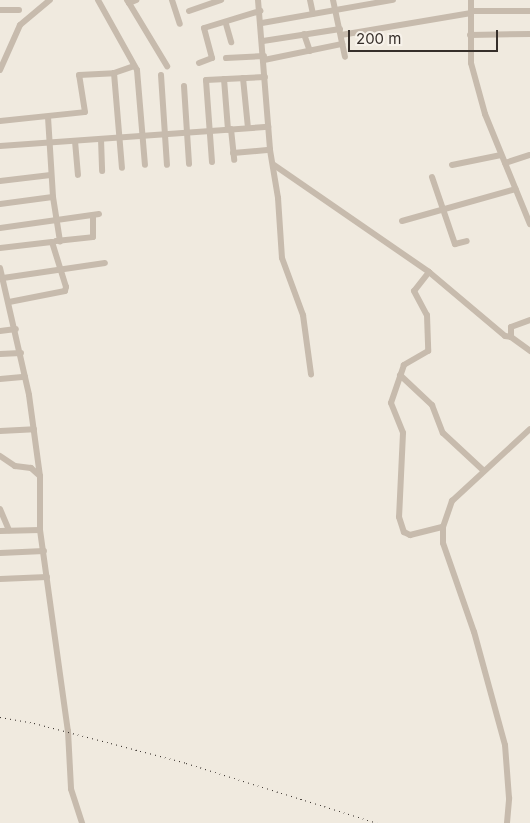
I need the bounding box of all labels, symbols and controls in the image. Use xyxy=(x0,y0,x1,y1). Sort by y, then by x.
scale bar xyxy=(350,20,500,52)
text: 200 m xyxy=(356,29,401,48)

